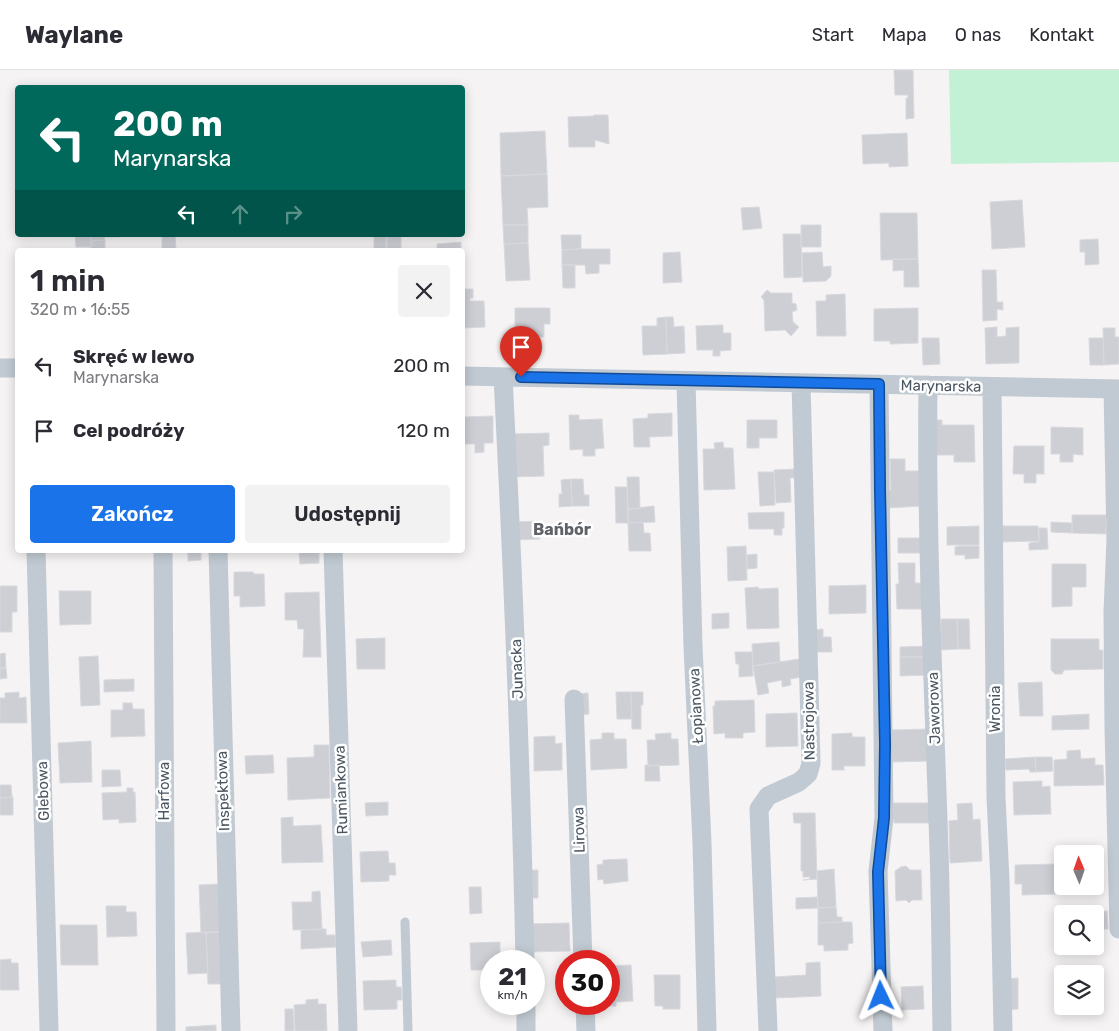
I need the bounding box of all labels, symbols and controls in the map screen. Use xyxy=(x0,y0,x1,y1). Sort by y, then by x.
text: Waylane xyxy=(25,21,123,49)
text: Start xyxy=(812,24,854,46)
text: Mapa xyxy=(882,24,927,46)
text: O nas xyxy=(955,24,1001,46)
text: Kontakt xyxy=(1029,24,1094,46)
text: 200 m xyxy=(113,103,223,145)
icon: left xyxy=(30,105,95,170)
text: Marynarska xyxy=(113,145,231,172)
icon: left xyxy=(173,200,201,228)
icon: ahead xyxy=(226,200,254,228)
icon: right xyxy=(279,200,307,228)
text: 1 min xyxy=(30,263,105,299)
button: close xyxy=(398,265,450,317)
text: 320 m · 16:55 xyxy=(30,300,130,319)
pin xyxy=(500,326,542,377)
icon: arrive xyxy=(507,333,535,361)
text: Skręć w lewo xyxy=(73,345,195,368)
icon: left xyxy=(30,352,58,380)
text: 200 m xyxy=(393,354,450,377)
text: Marynarska xyxy=(73,368,159,387)
street label: Marynarska xyxy=(900,376,982,396)
icon: arrive xyxy=(30,417,58,445)
text: Cel podróży xyxy=(73,419,185,442)
text: 120 m xyxy=(397,419,450,442)
button: Zakończ xyxy=(30,485,235,543)
button: Udostępnij xyxy=(245,485,450,543)
district label: Bańbór xyxy=(533,520,592,539)
street label: Junacka xyxy=(507,639,527,699)
street label: Łopianowa xyxy=(685,668,707,744)
street label: Jaworowa xyxy=(924,672,944,744)
street label: Nastrojowa xyxy=(799,682,819,760)
street label: Wronia xyxy=(986,686,1004,733)
street label: Rumiankowa xyxy=(330,745,352,835)
street label: Inspektowa xyxy=(213,751,233,831)
street label: Glebowa xyxy=(33,761,53,821)
street label: Harfowa xyxy=(155,762,173,820)
street label: Lirowa xyxy=(569,807,589,853)
north arrow xyxy=(1054,845,1104,895)
map controls xyxy=(1054,845,1104,1015)
button: search xyxy=(1054,905,1104,955)
speed limit sign: 30 xyxy=(555,950,620,1015)
text: 21 xyxy=(498,962,527,991)
button: layers xyxy=(1054,965,1104,1015)
position arrow xyxy=(854,969,906,1021)
text: km/h xyxy=(498,988,527,1002)

